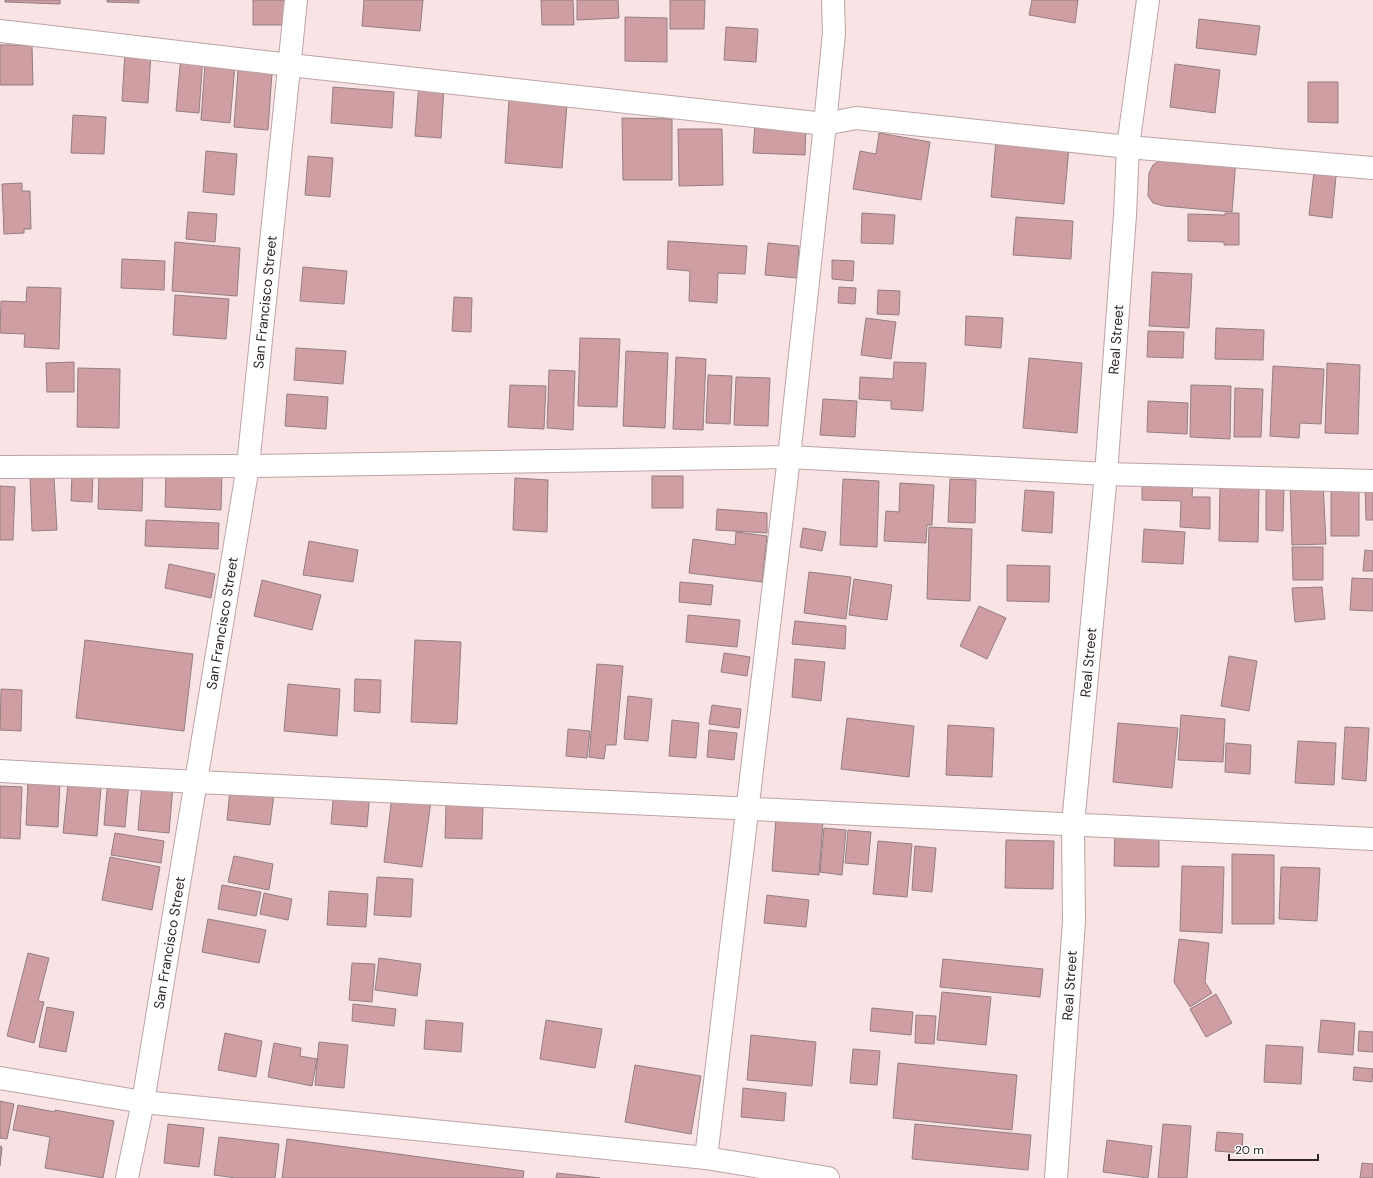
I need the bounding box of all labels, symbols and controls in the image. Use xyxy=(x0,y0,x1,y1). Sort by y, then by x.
street label: San Francisco Street xyxy=(249,235,281,370)
street label: Real Street xyxy=(1104,304,1127,375)
street label: San Francisco Street xyxy=(202,556,242,691)
street label: Real Street xyxy=(1076,627,1100,698)
street label: San Francisco Street xyxy=(149,875,189,1010)
street label: Real Street xyxy=(1058,950,1081,1021)
scale bar xyxy=(1229,1136,1318,1162)
text: 20 m xyxy=(1235,1142,1264,1158)

